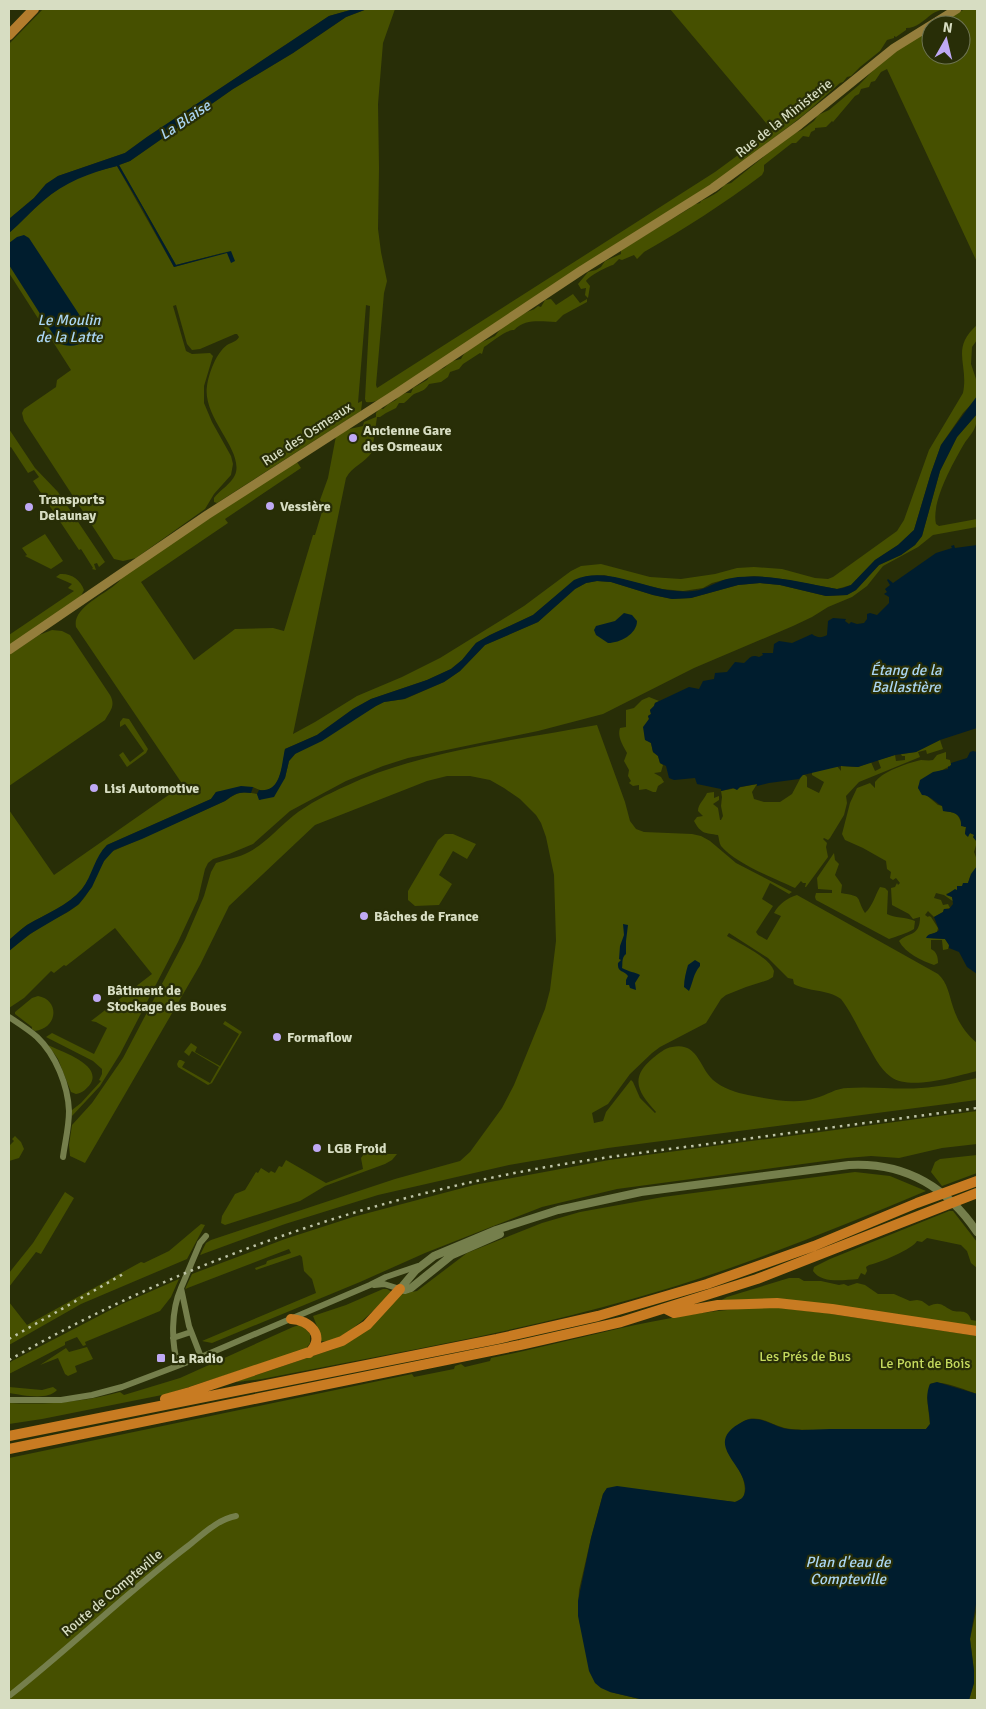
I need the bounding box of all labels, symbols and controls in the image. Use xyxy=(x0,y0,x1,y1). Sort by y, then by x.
north arrow xyxy=(921,15,971,65)
text: N xyxy=(942,19,954,37)
street label: Rue de la Ministerie xyxy=(732,75,836,161)
water label: La Blaise xyxy=(156,96,215,144)
water label: Le Moulin de la Latte xyxy=(35,311,104,346)
street label: Rue des Osmeaux xyxy=(259,398,356,469)
place label: Ancienne Gare des Osmeaux xyxy=(363,422,452,455)
marker: Ancienne Gare des Osmeaux xyxy=(347,432,359,444)
place label: Transports Delaunay xyxy=(39,491,104,524)
place label: Vessière xyxy=(280,498,331,515)
marker: Vessière xyxy=(264,500,276,512)
marker: Transports Delaunay xyxy=(23,501,35,513)
water label: Étang de la Ballastière xyxy=(870,661,942,696)
place label: Lisi Automotive xyxy=(104,780,199,797)
marker: Lisi Automotive xyxy=(88,782,100,794)
place label: Bâches de France xyxy=(374,908,479,925)
marker: Bâches de France xyxy=(358,910,370,922)
place label: Bâtiment de Stockage des Boues xyxy=(107,982,226,1015)
marker: Bâtiment de Stockage des Boues xyxy=(91,992,103,1004)
place label: Formaflow xyxy=(287,1029,353,1046)
marker: Formaflow xyxy=(271,1031,283,1043)
place label: LGB Froid xyxy=(327,1140,387,1157)
marker: LGB Froid xyxy=(311,1142,323,1154)
park label: Les Prés de Bus xyxy=(759,1348,851,1365)
place label: La Radio xyxy=(171,1350,223,1367)
marker: La Radio xyxy=(155,1352,167,1364)
park label: Le Pont de Bois xyxy=(880,1355,970,1372)
street label: Route de Compteville xyxy=(58,1546,166,1640)
water label: Plan d'eau de Compteville xyxy=(805,1553,892,1588)

